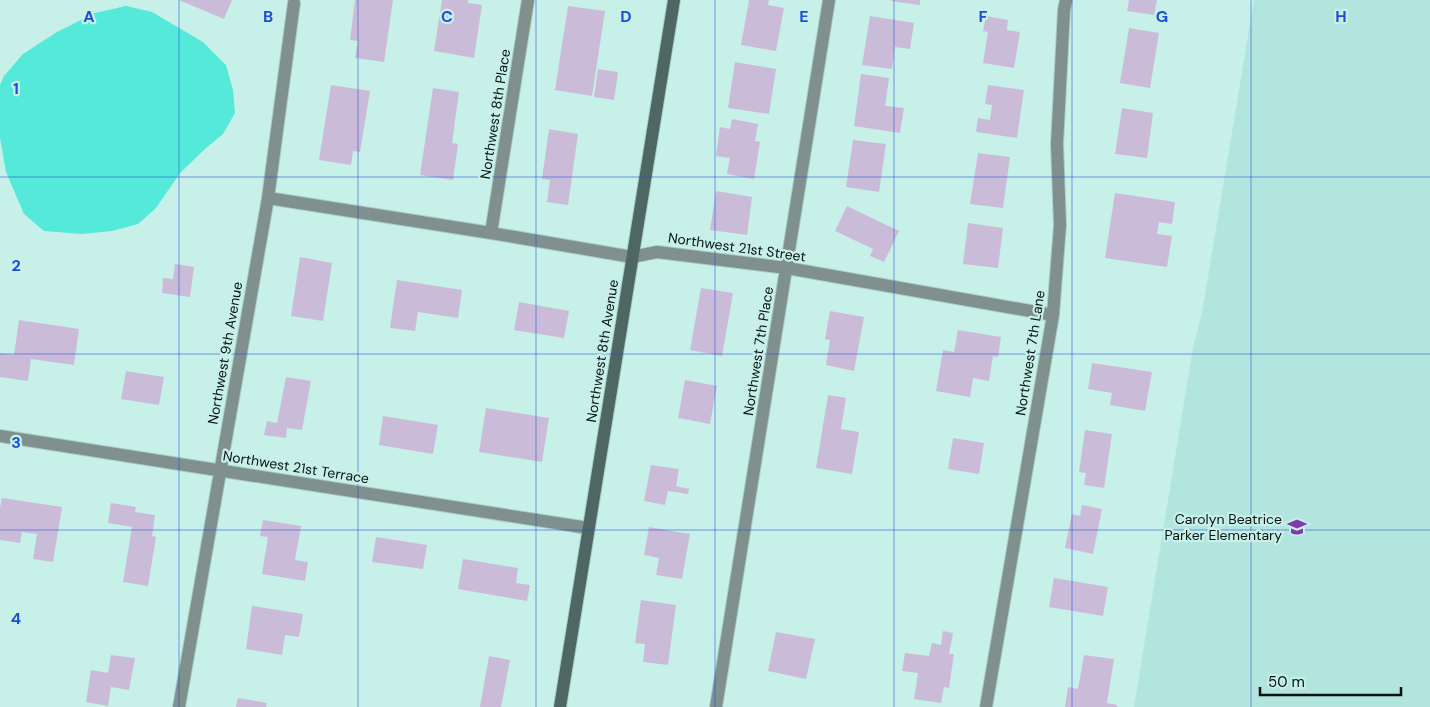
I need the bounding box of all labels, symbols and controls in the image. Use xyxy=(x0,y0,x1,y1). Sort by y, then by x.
text: A xyxy=(83,6,95,27)
text: B xyxy=(263,6,273,27)
text: C xyxy=(441,6,453,27)
text: D xyxy=(620,6,632,27)
text: E xyxy=(799,6,809,27)
text: F xyxy=(979,6,988,27)
text: G xyxy=(1156,6,1168,27)
text: H xyxy=(1335,6,1347,27)
street label: Northwest 8th Place xyxy=(476,48,514,180)
text: 1 xyxy=(13,78,19,99)
street label: Northwest 21st Street xyxy=(667,228,807,266)
text: 2 xyxy=(11,255,21,276)
street label: Northwest 8th Avenue xyxy=(582,278,622,424)
street label: Northwest 9th Avenue xyxy=(204,280,246,426)
street label: Northwest 7th Place xyxy=(739,285,777,417)
street label: Northwest 7th Lane xyxy=(1011,289,1049,417)
text: 3 xyxy=(11,432,21,453)
street label: Northwest 21st Terrace xyxy=(222,447,370,487)
place label: Carolyn Beatrice Parker Elementary xyxy=(1164,510,1282,544)
school or university icon: Carolyn Beatrice Parker Elementary xyxy=(1286,516,1308,538)
text: 4 xyxy=(11,608,21,629)
scale bar xyxy=(1260,664,1401,696)
text: 50 m xyxy=(1268,672,1305,692)

